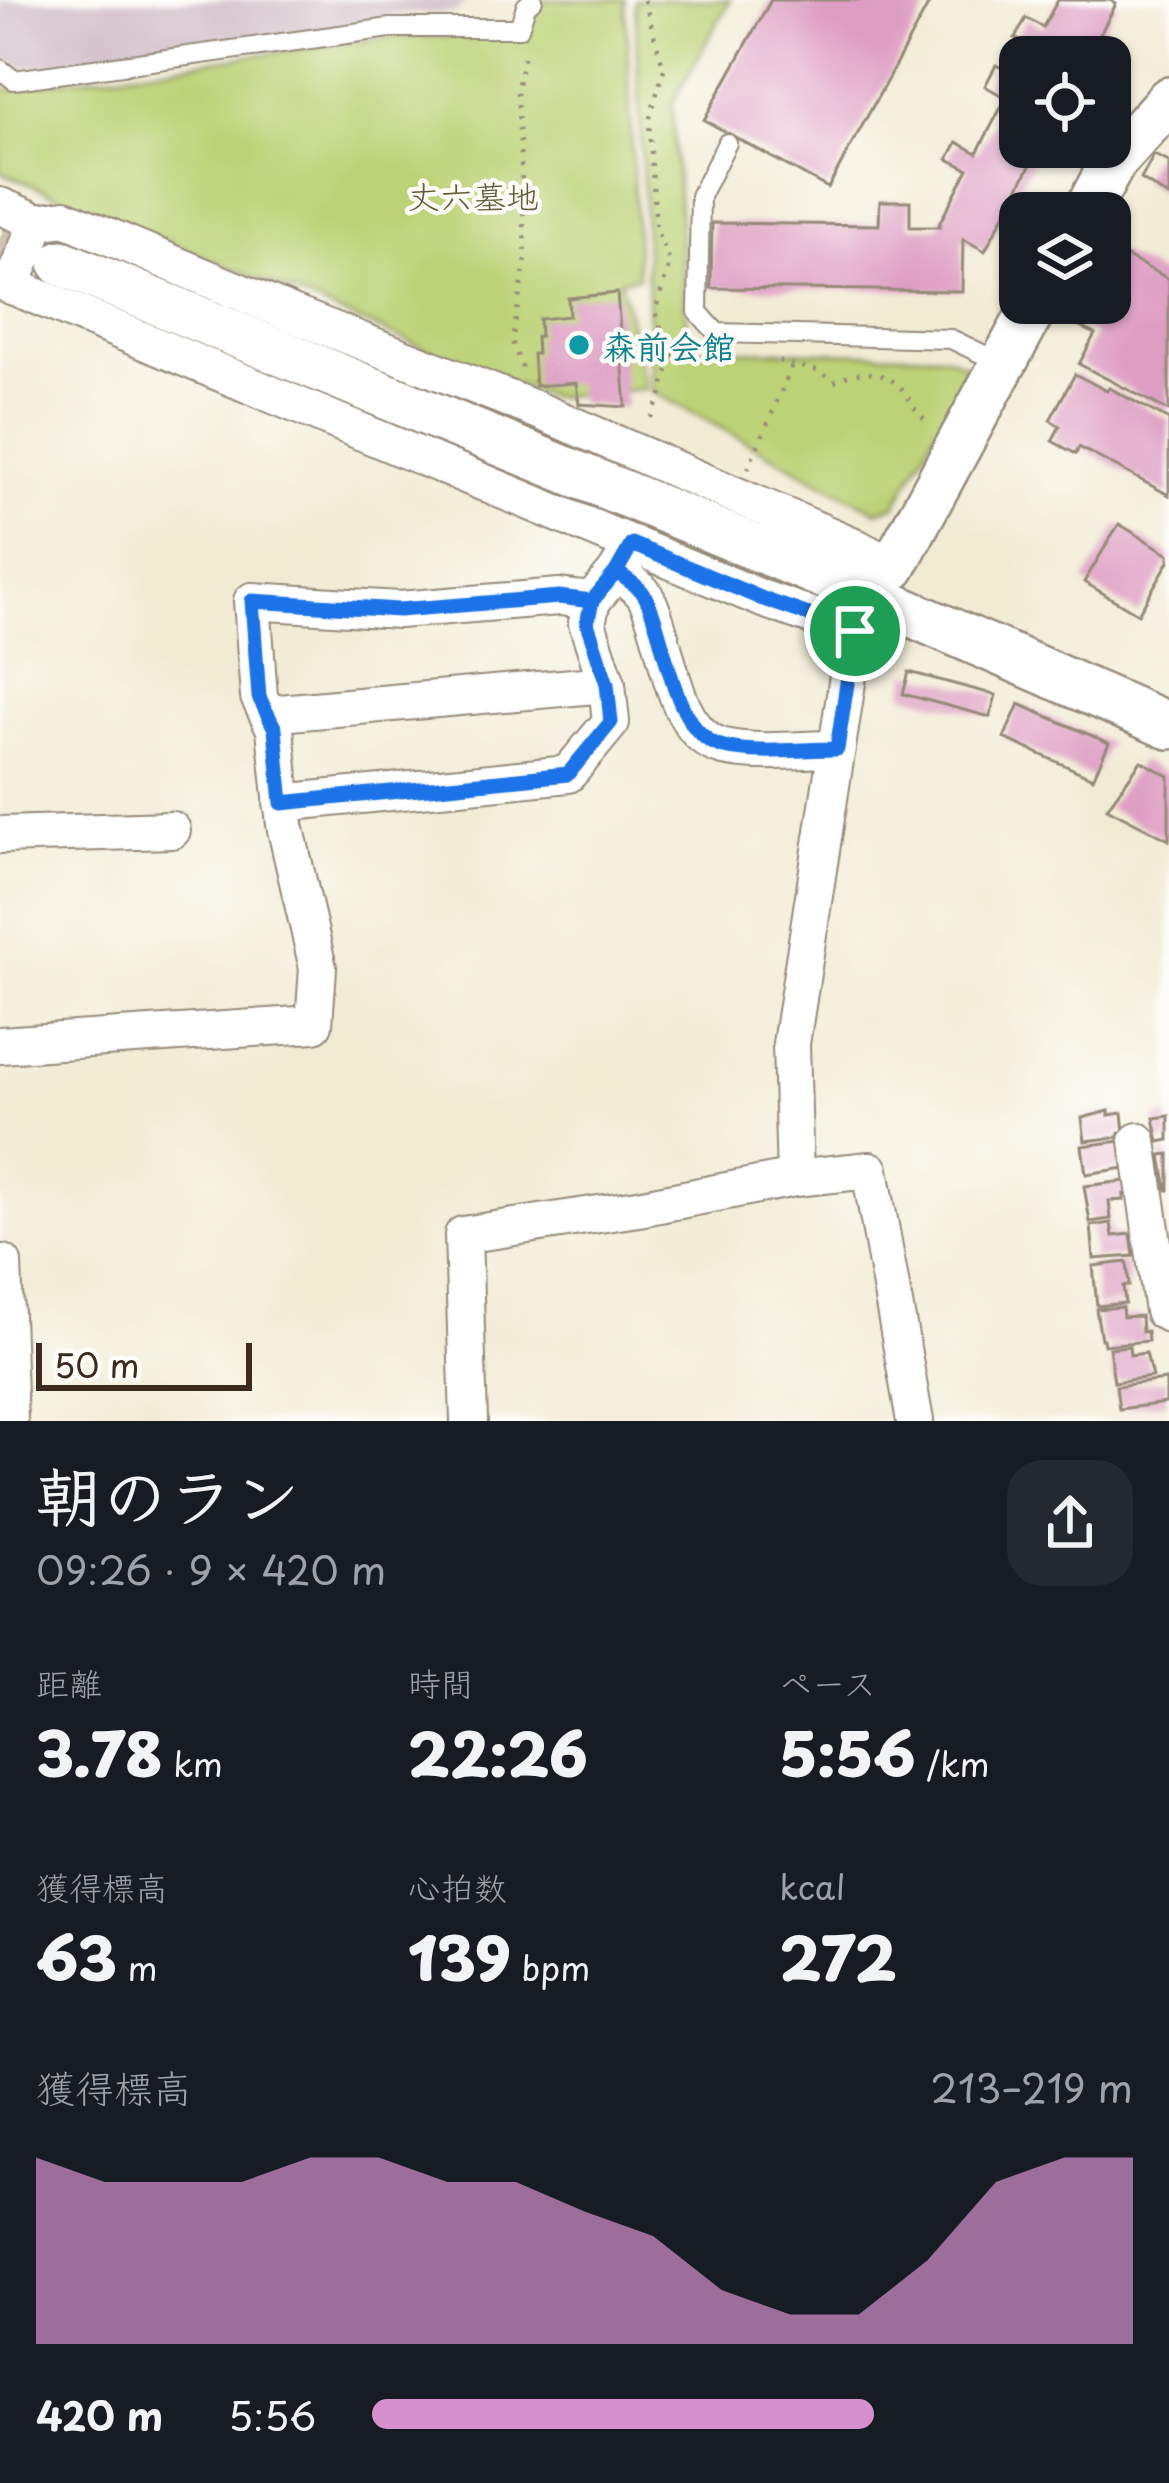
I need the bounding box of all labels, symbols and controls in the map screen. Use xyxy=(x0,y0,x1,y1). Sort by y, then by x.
map controls xyxy=(999,36,1131,324)
button: locate xyxy=(999,36,1131,168)
park label: 丈六墓地 xyxy=(407,170,539,220)
button: layers xyxy=(999,192,1131,324)
place label: 森前会館 xyxy=(603,320,735,370)
marker: 森前会館 xyxy=(566,332,592,358)
pin xyxy=(804,580,906,682)
icon: arrive xyxy=(822,598,888,664)
scale bar xyxy=(36,1337,252,1390)
text: 50 m xyxy=(54,1339,140,1389)
text: 朝のラン xyxy=(36,1444,300,1543)
button: share xyxy=(1007,1460,1133,1586)
text: 09:26 · 9 × 420 m xyxy=(36,1539,386,1598)
text: 距離 xyxy=(36,1657,102,1707)
text: 時間 xyxy=(408,1657,474,1707)
text: ペース xyxy=(779,1657,876,1707)
text: 3.78 xyxy=(36,1707,162,1797)
text: 22:26 xyxy=(408,1707,588,1797)
text: 5:56 xyxy=(779,1707,916,1797)
text: km xyxy=(162,1738,223,1788)
text: /km xyxy=(916,1738,990,1788)
text: 獲得標高 xyxy=(36,1861,168,1911)
text: 心拍数 xyxy=(408,1861,507,1911)
text: kcal xyxy=(779,1861,845,1911)
text: 63 xyxy=(36,1911,117,2001)
text: 139 xyxy=(408,1911,511,2001)
text: 272 xyxy=(779,1911,896,2001)
text: m xyxy=(117,1942,158,1992)
text: bpm xyxy=(511,1942,590,1992)
text: 獲得標高 xyxy=(36,2057,192,2116)
text: 213–219 m xyxy=(930,2057,1133,2116)
text: 420 m xyxy=(36,2385,163,2444)
text: 5:56 xyxy=(228,2385,316,2444)

